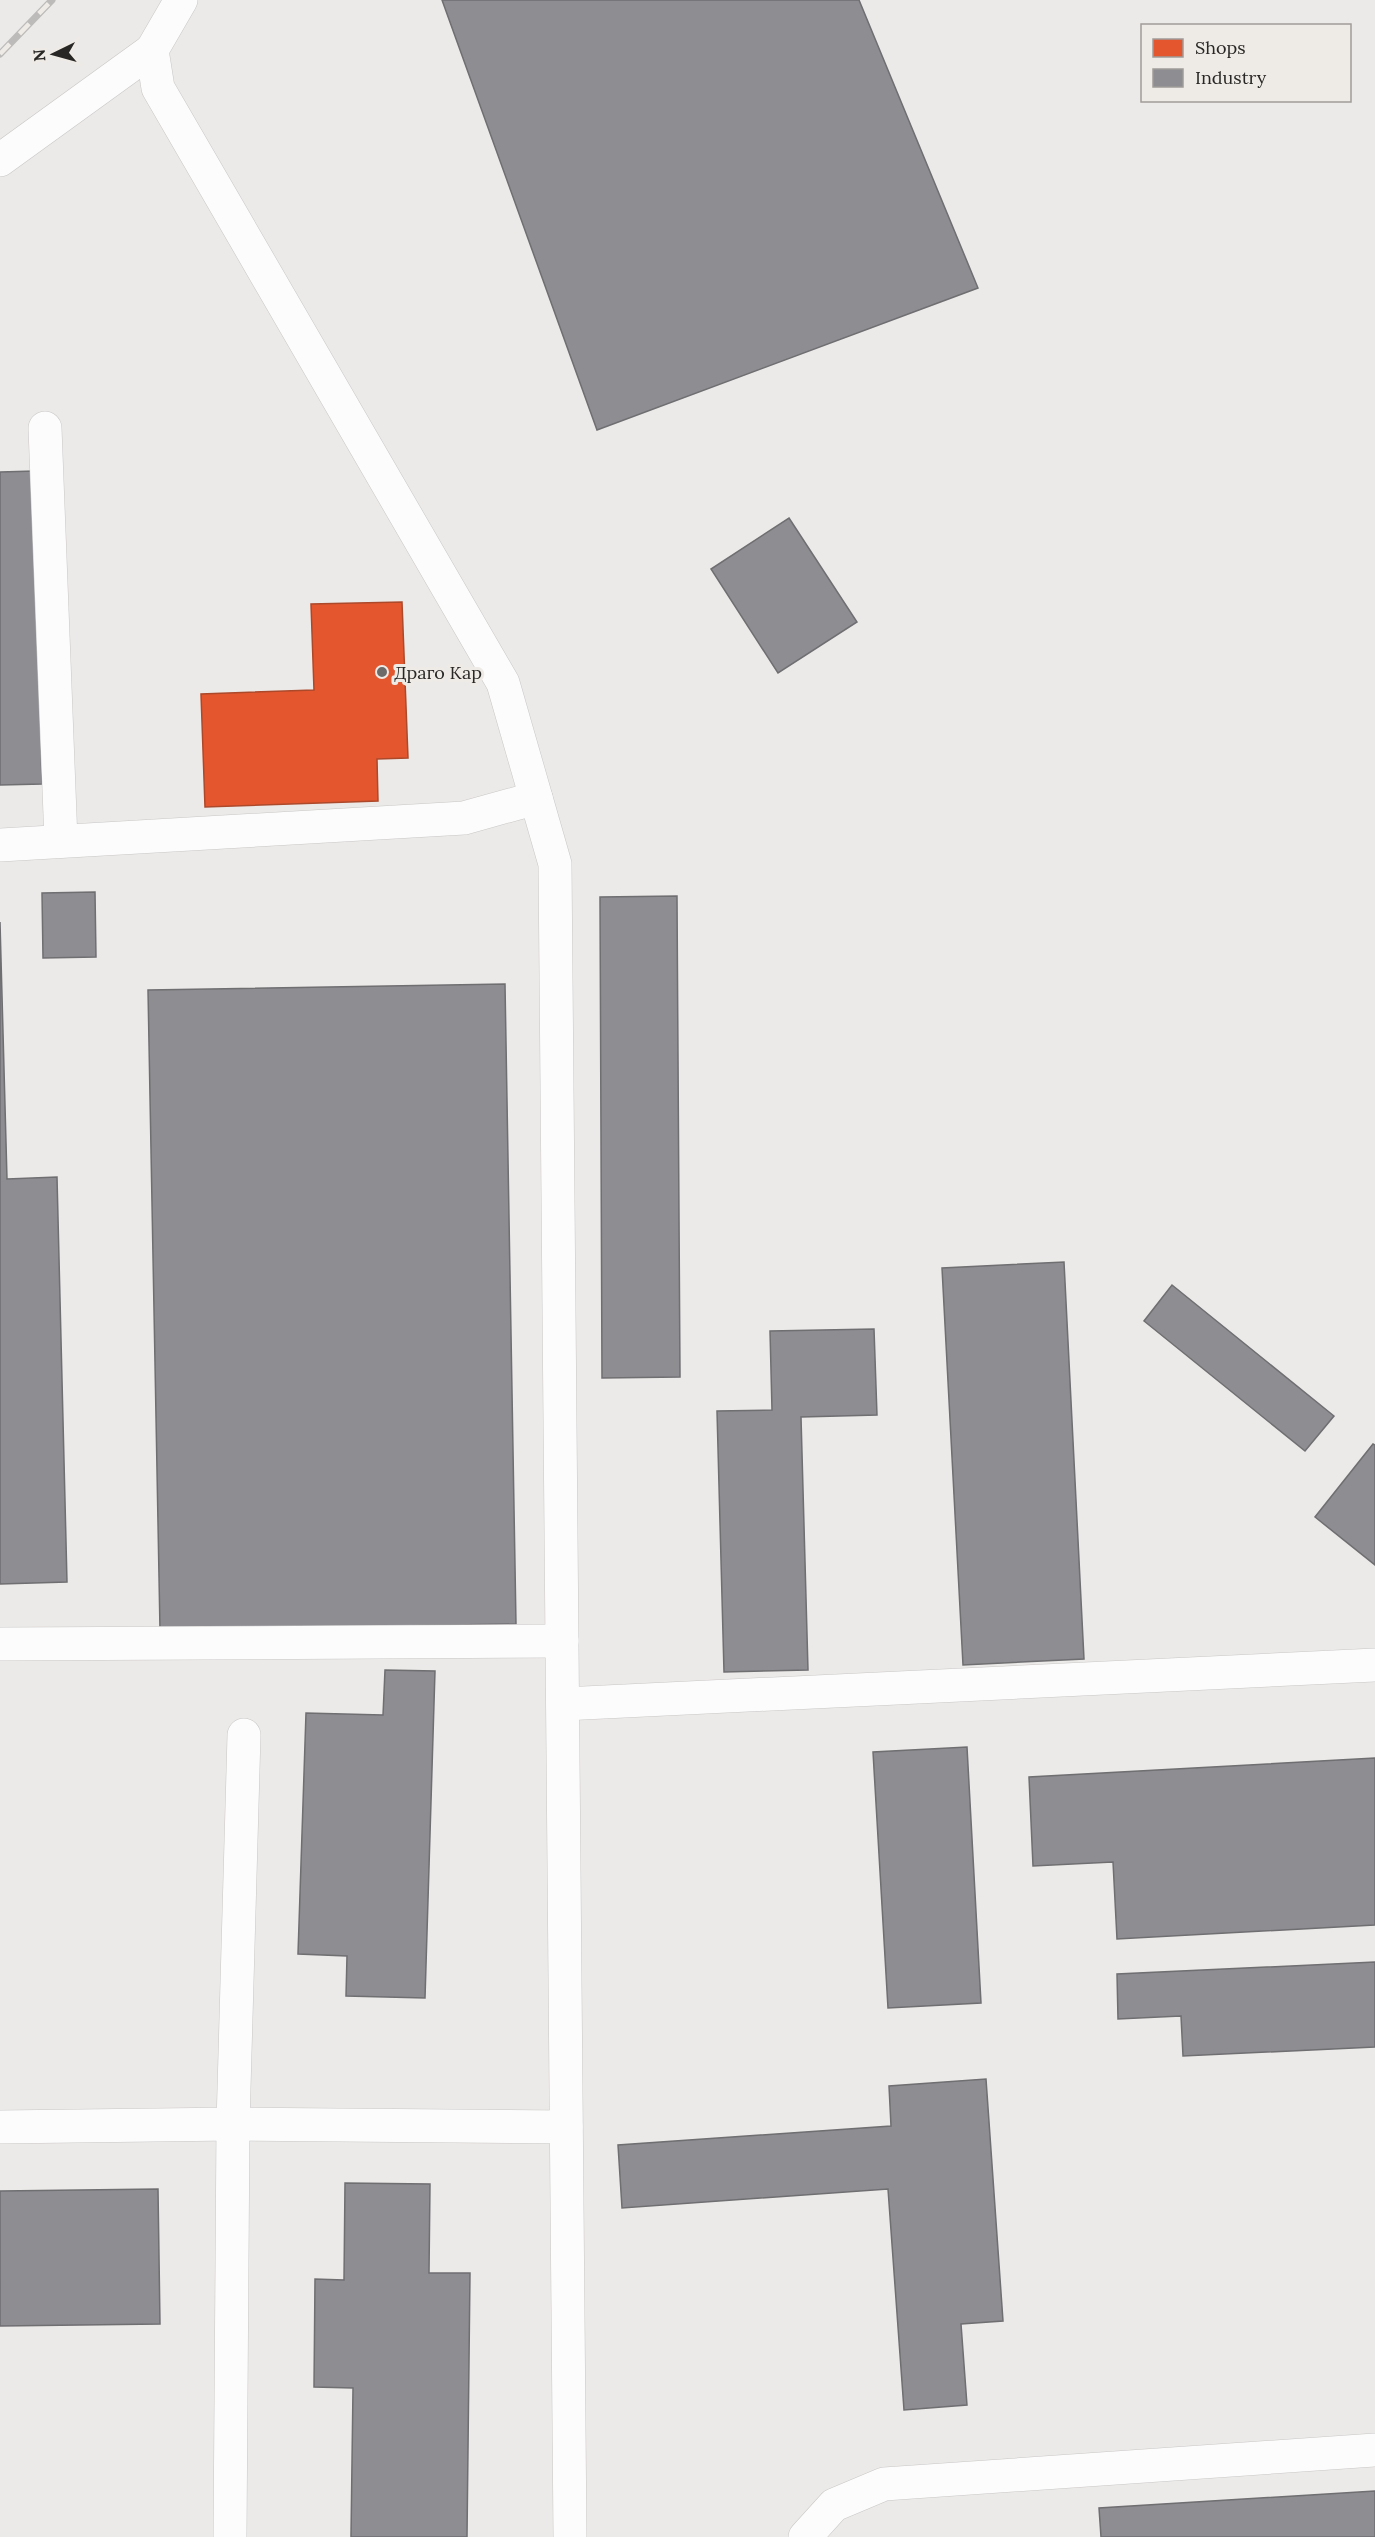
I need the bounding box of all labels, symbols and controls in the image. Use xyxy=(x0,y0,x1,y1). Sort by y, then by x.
north arrow xyxy=(24,24,84,84)
legend xyxy=(1141,24,1351,102)
text: Shops xyxy=(1195,36,1246,59)
text: N xyxy=(29,48,50,62)
text: Industry xyxy=(1195,66,1267,89)
place label: Драго Кар xyxy=(394,661,482,684)
marker: Драго Кар xyxy=(375,665,389,679)

